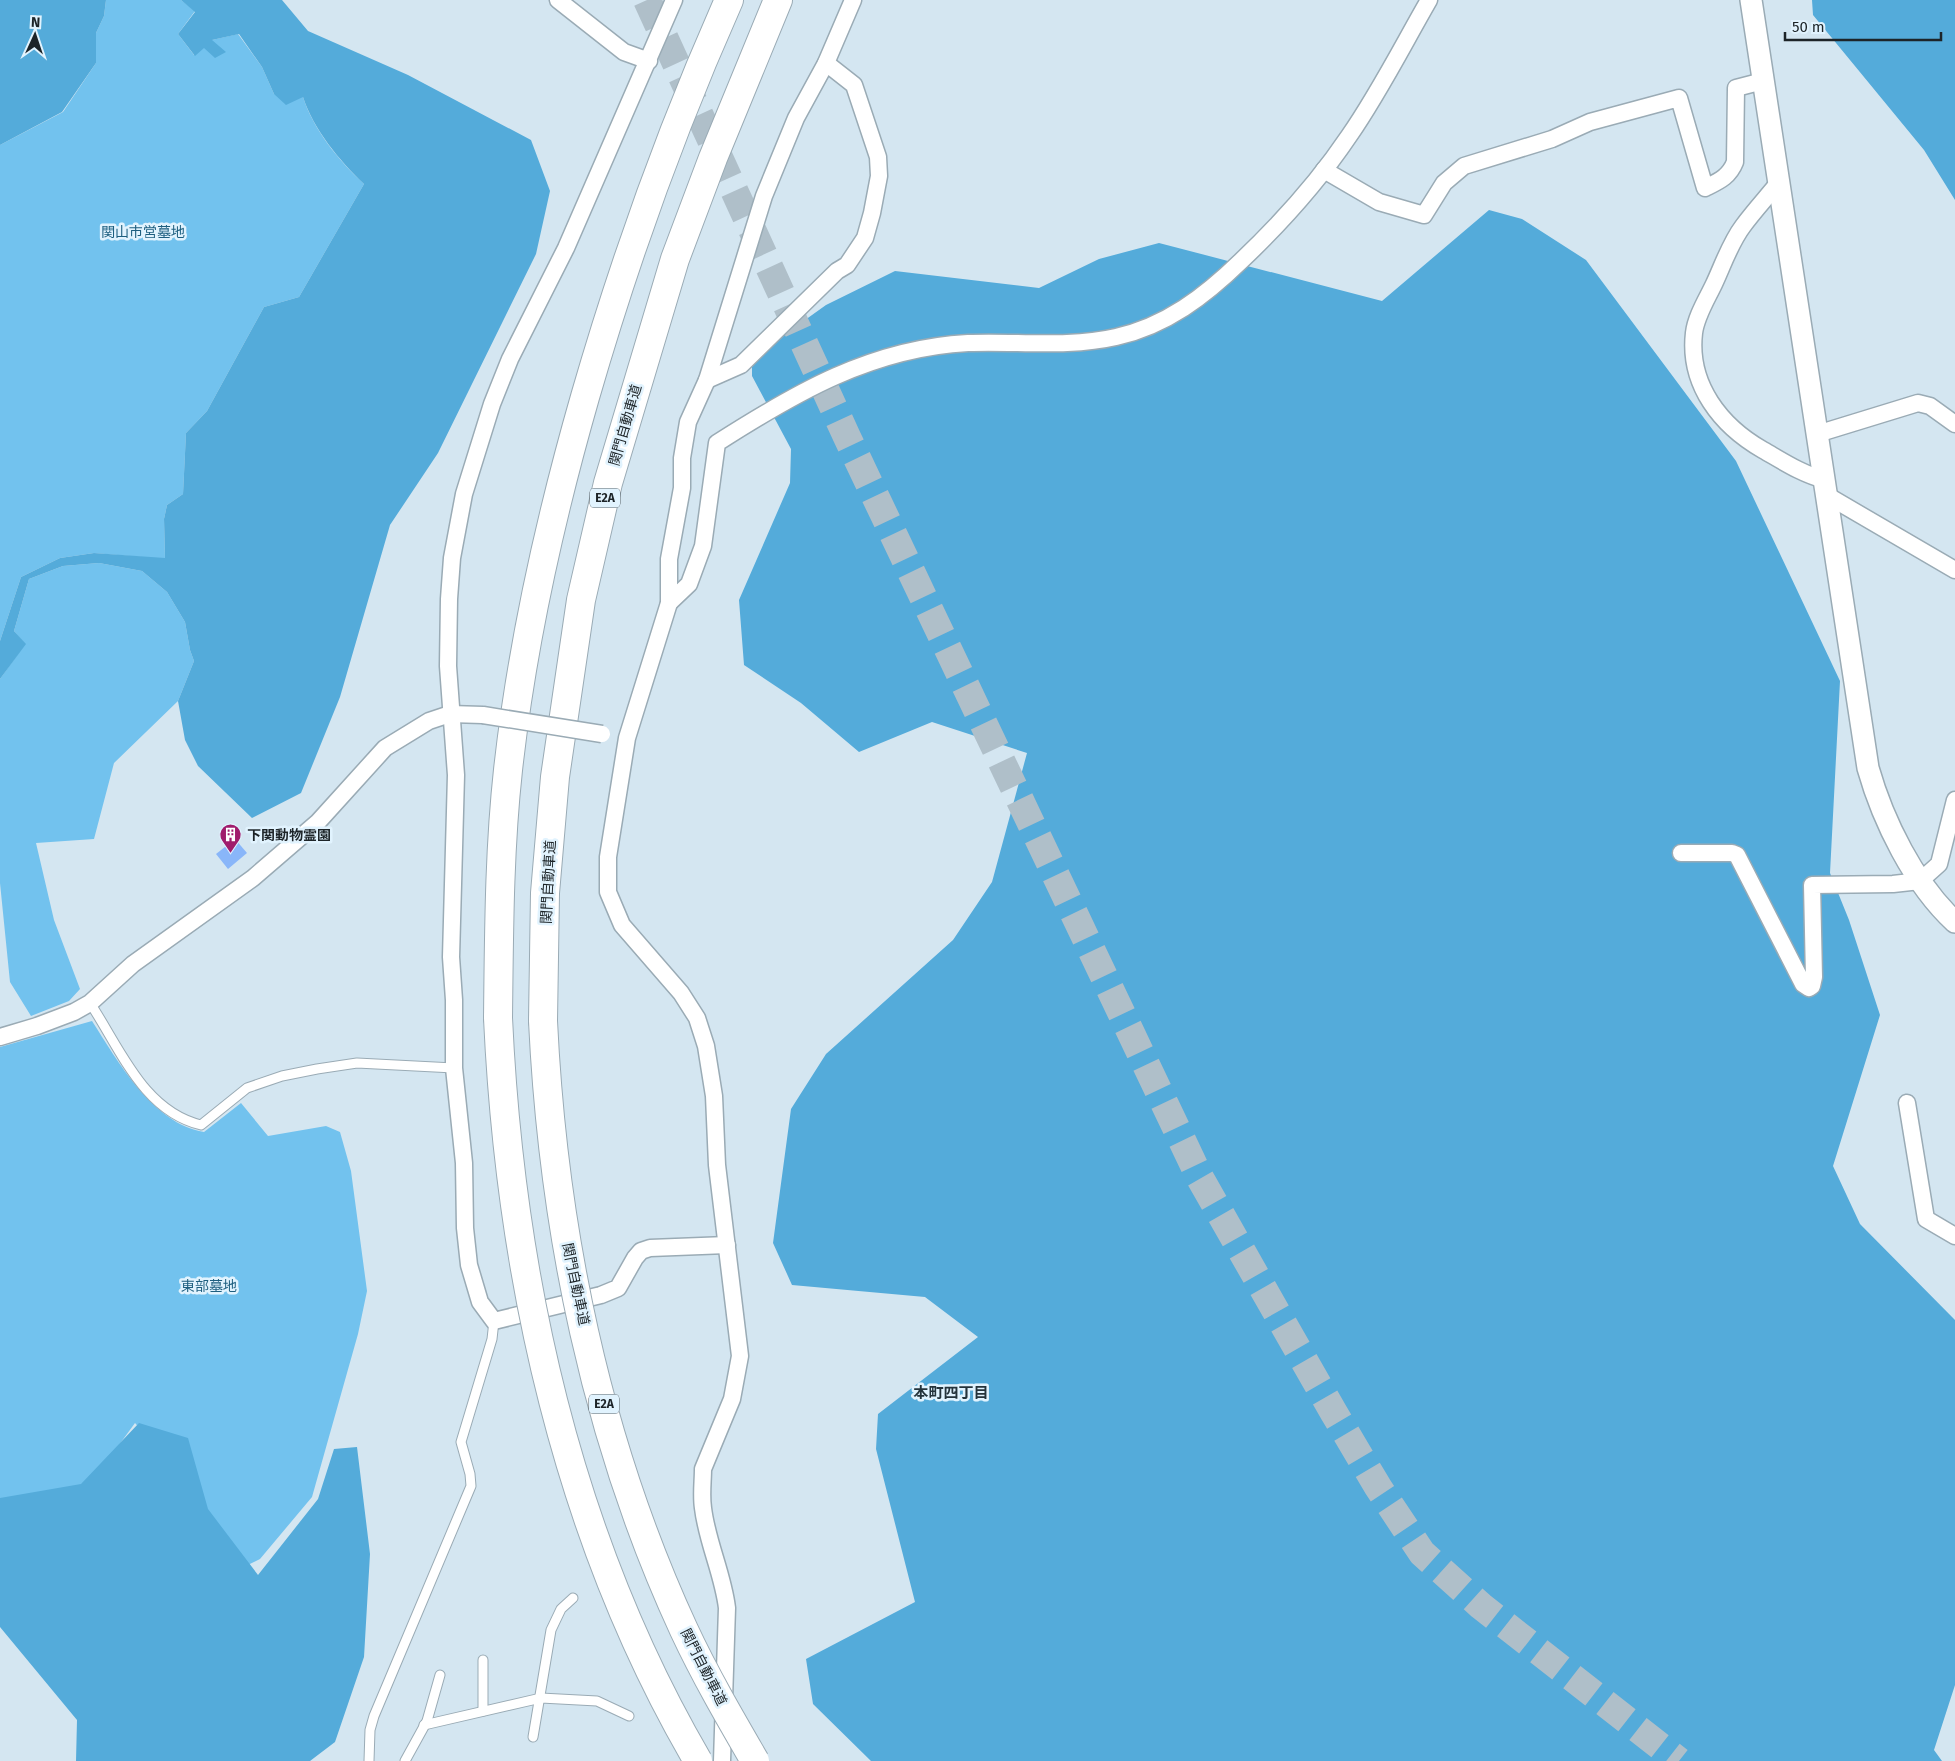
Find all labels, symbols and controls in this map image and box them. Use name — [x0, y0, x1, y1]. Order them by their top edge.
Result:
north arrow — [10, 10, 60, 60]
scale bar — [1785, 10, 1941, 42]
text: N — [31, 14, 41, 31]
text: 50 m — [1792, 18, 1825, 36]
park label: 関山市営墓地 — [101, 224, 185, 241]
street label: 関門自動車道 — [606, 382, 645, 468]
road number: E2A — [590, 488, 620, 508]
building icon: 下関動物霊園 — [219, 823, 243, 854]
place label: 下関動物霊園 — [247, 827, 331, 844]
street label: 関門自動車道 — [538, 840, 559, 924]
street label: 関門自動車道 — [558, 1241, 593, 1327]
park label: 東部墓地 — [181, 1278, 237, 1295]
district label: 本町四丁目 — [913, 1384, 989, 1402]
road number: E2A — [589, 1395, 619, 1414]
street label: 関門自動車道 — [677, 1626, 730, 1709]

